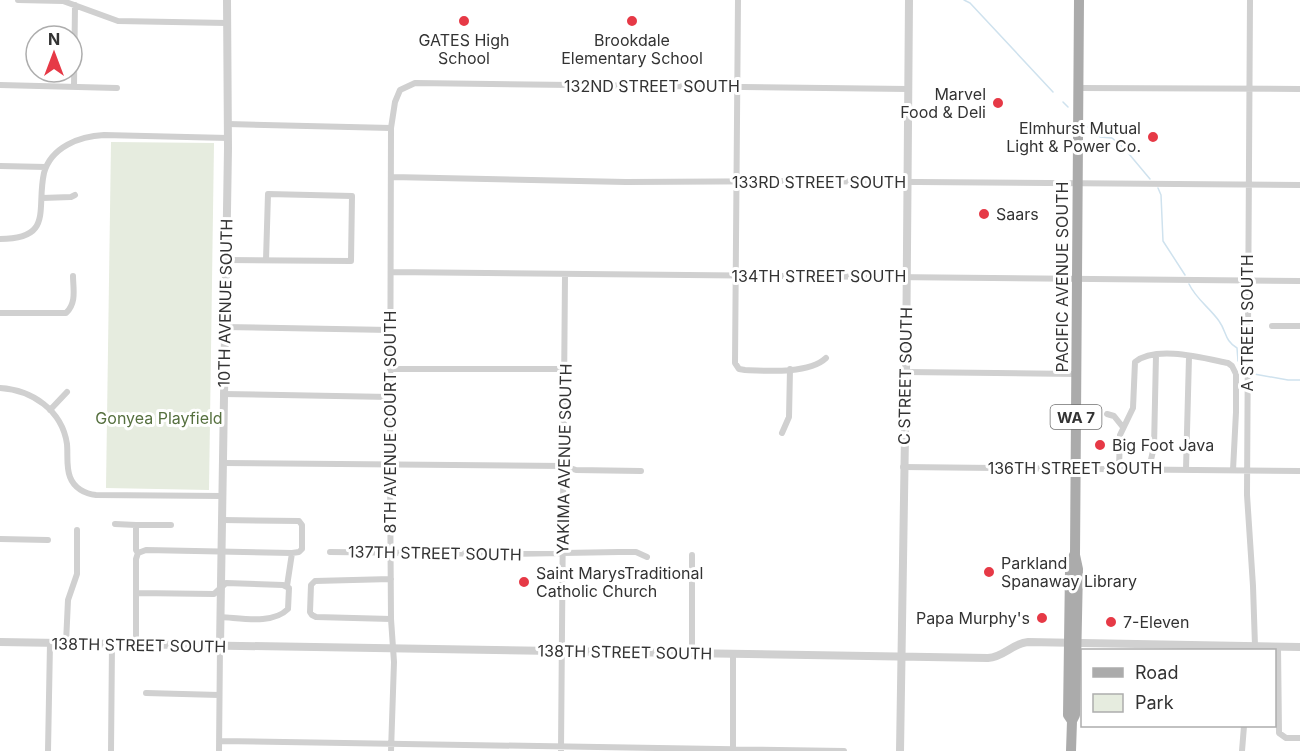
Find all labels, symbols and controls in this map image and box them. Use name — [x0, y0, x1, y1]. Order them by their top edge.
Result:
marker: GATES High School — [457, 14, 471, 28]
marker: Brookdale Elementary School — [625, 14, 639, 28]
north arrow — [24, 24, 84, 84]
text: N — [48, 29, 60, 49]
place label: GATES High School — [418, 30, 510, 68]
place label: Brookdale Elementary School — [561, 30, 703, 68]
street label: 132ND STREET SOUTH — [564, 76, 740, 96]
place label: Marvel Food & Deli — [900, 84, 986, 122]
marker: Marvel Food & Deli — [991, 96, 1005, 110]
place label: Elmhurst Mutual Light & Power Co. — [1006, 118, 1141, 156]
marker: Elmhurst Mutual Light & Power Co. — [1146, 130, 1160, 144]
street label: 133RD STREET SOUTH — [732, 172, 906, 192]
street label: PACIFIC AVENUE SOUTH — [1052, 182, 1072, 372]
place label: Saars — [996, 204, 1039, 224]
marker: Saars — [977, 207, 991, 221]
street label: 10TH AVENUE SOUTH — [214, 219, 236, 387]
street label: A STREET SOUTH — [1237, 254, 1257, 392]
street label: 134TH STREET SOUTH — [731, 266, 907, 286]
street label: C STREET SOUTH — [894, 307, 916, 445]
street label: 8TH AVENUE COURT SOUTH — [380, 311, 400, 533]
street label: YAKIMA AVENUE SOUTH — [552, 363, 576, 555]
road number: WA 7 — [1050, 405, 1102, 429]
park label: Gonyea Playfield — [95, 408, 223, 428]
place label: Big Foot Java — [1112, 435, 1214, 455]
marker: Big Foot Java — [1093, 438, 1107, 452]
street label: 136TH STREET SOUTH — [988, 458, 1162, 478]
street label: 137TH STREET SOUTH — [348, 541, 522, 565]
place label: Parkland Spanaway Library — [1001, 553, 1137, 591]
place label: Saint MarysTraditional Catholic Church — [536, 563, 703, 601]
marker: Parkland Spanaway Library — [982, 565, 996, 579]
marker: Saint MarysTraditional Catholic Church — [517, 575, 531, 589]
place label: Papa Murphy's — [916, 608, 1030, 628]
marker: Papa Murphy's — [1035, 611, 1049, 625]
place label: 7-Eleven — [1123, 612, 1189, 632]
marker: 7-Eleven — [1104, 615, 1118, 629]
street label: 138TH STREET SOUTH — [52, 633, 226, 657]
street label: 138TH STREET SOUTH — [538, 640, 712, 664]
legend — [1081, 649, 1276, 727]
text: Road — [1135, 662, 1178, 683]
text: Park — [1135, 692, 1174, 713]

